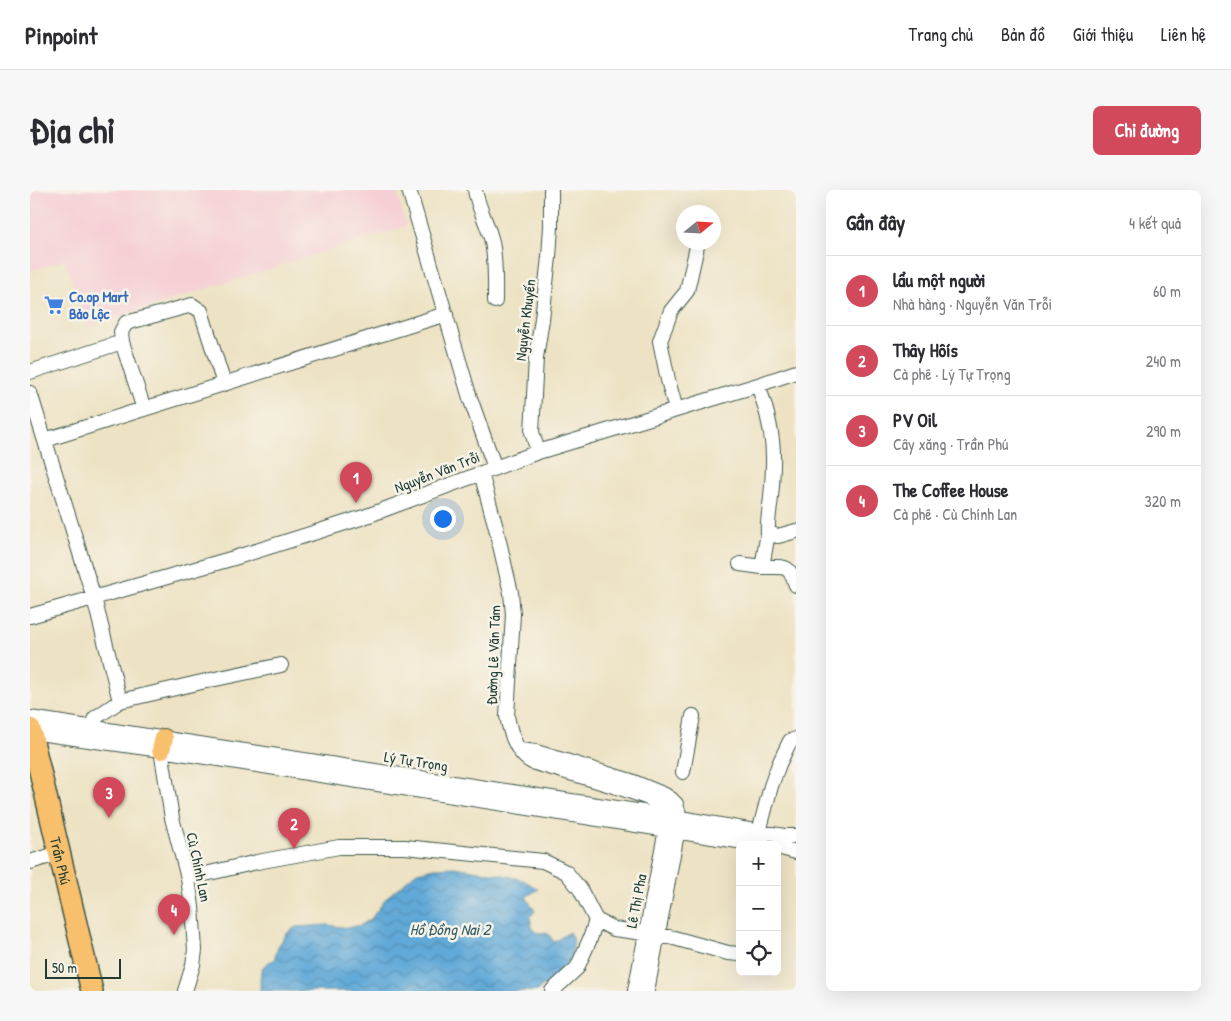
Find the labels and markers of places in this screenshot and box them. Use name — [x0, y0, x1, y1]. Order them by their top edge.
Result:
place label: Co.op Mart Bảo Lộc — [69, 286, 129, 324]
supermarket icon: Co.op Mart Bảo Lộc — [43, 294, 65, 316]
pin: 1 — [340, 462, 372, 503]
pin: 3 — [93, 777, 125, 818]
pin: 2 — [278, 808, 310, 849]
pin: 4 — [158, 894, 190, 935]

